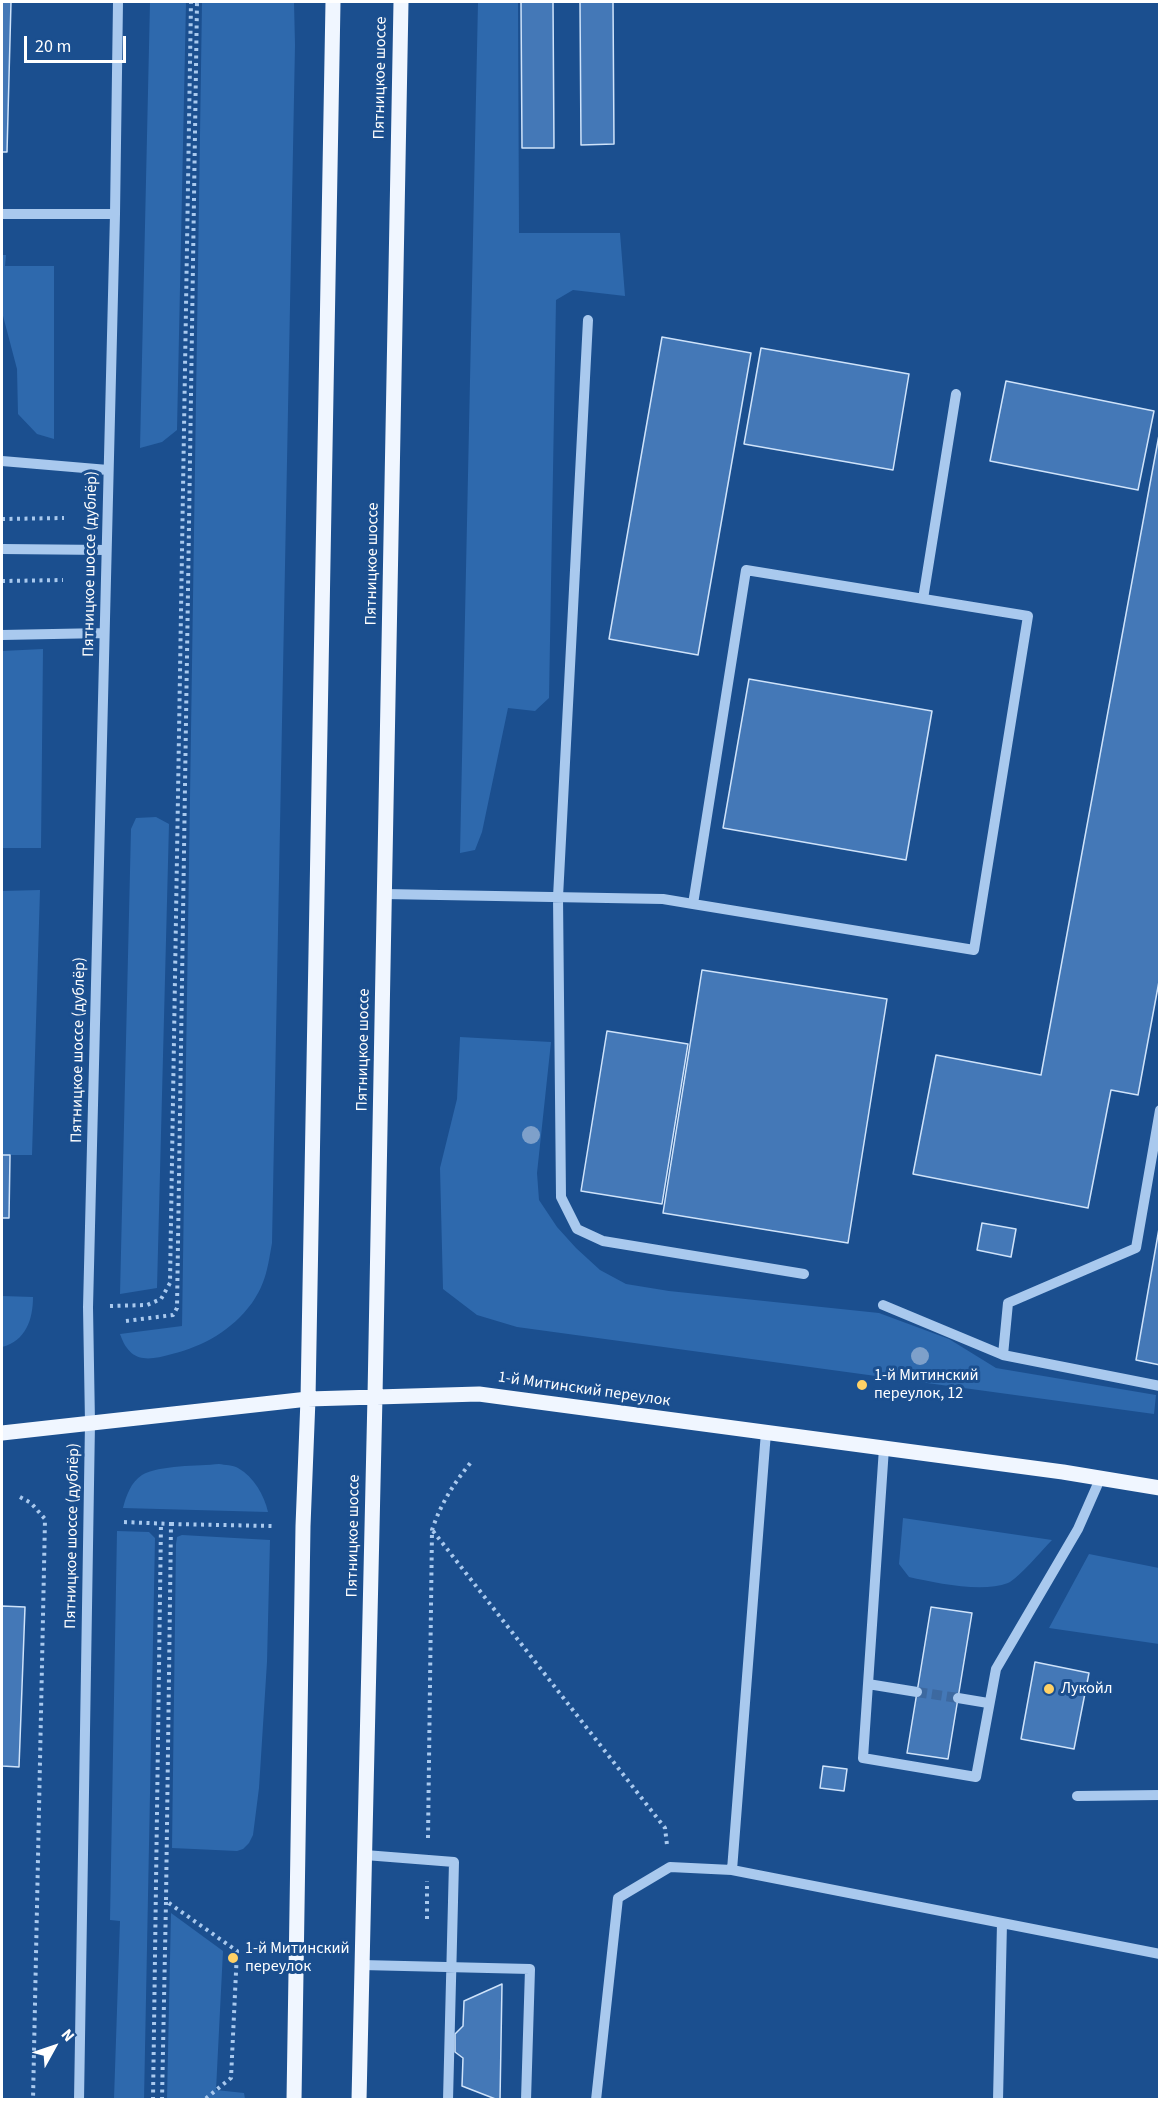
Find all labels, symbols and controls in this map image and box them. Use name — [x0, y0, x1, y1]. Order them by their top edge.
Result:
street label: Пятницкое шоссе — [370, 16, 392, 140]
scale bar — [27, 24, 129, 62]
text: 20 m — [35, 34, 71, 59]
street label: Пятницкое шоссе (дублёр) — [80, 471, 102, 657]
street label: Пятницкое шоссе — [362, 502, 384, 626]
street label: Пятницкое шоссе (дублёр) — [68, 957, 90, 1143]
street label: Пятницкое шоссе — [353, 988, 375, 1112]
place label: 1-й Митинский переулок, 12 — [874, 1366, 979, 1404]
street label: 1-й Митинский переулок — [497, 1368, 671, 1412]
marker: 1-й Митинский переулок, 12 — [855, 1378, 869, 1392]
street label: Пятницкое шоссе (дублёр) — [62, 1443, 84, 1629]
street label: Пятницкое шоссе — [343, 1474, 365, 1598]
place label: Лукойл — [1061, 1679, 1112, 1699]
marker: Лукойл — [1042, 1682, 1056, 1696]
place label: 1-й Митинский переулок — [245, 1939, 350, 1977]
marker: 1-й Митинский переулок — [226, 1951, 240, 1965]
north arrow — [24, 2017, 84, 2077]
text: N — [56, 2024, 80, 2047]

